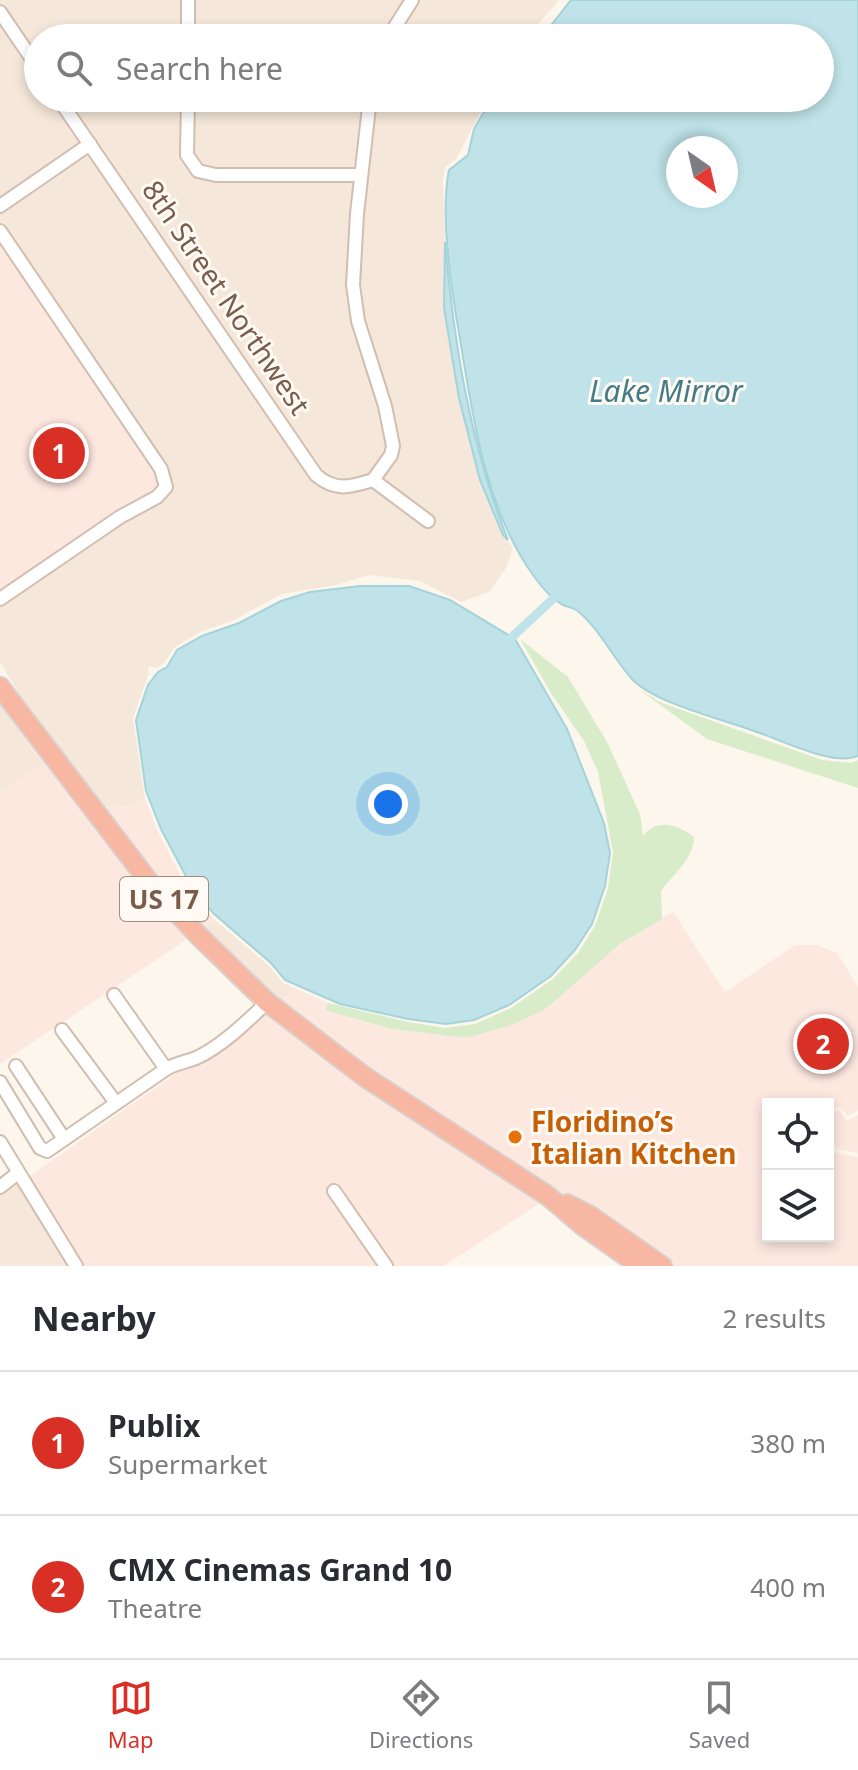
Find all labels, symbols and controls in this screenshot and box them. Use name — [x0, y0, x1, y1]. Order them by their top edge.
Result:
search box — [24, 24, 834, 112]
icon: search — [52, 46, 96, 90]
text: Search here — [116, 48, 283, 89]
north arrow — [666, 136, 738, 208]
street label: 8th Street Northwest — [134, 173, 320, 421]
water label: Lake Mirror — [589, 370, 744, 411]
pin: 1 — [33, 423, 85, 483]
your location — [368, 784, 408, 824]
road number: US 17 — [120, 877, 208, 921]
pin: 2 — [797, 1014, 849, 1074]
map controls — [762, 1098, 834, 1242]
button: locate — [762, 1098, 834, 1170]
place label: Floridino’s Italian Kitchen — [531, 1102, 736, 1172]
marker: Floridino’s Italian Kitchen — [506, 1128, 524, 1146]
button: layers — [762, 1170, 834, 1242]
text: Nearby — [32, 1295, 156, 1341]
text: 2 results — [722, 1300, 826, 1336]
text: Publix — [108, 1405, 200, 1446]
text: 1 — [51, 1425, 65, 1461]
text: 380 m — [750, 1425, 826, 1461]
text: Supermarket — [108, 1446, 267, 1482]
text: CMX Cinemas Grand 10 — [108, 1549, 452, 1590]
text: 2 — [51, 1569, 65, 1605]
text: 400 m — [750, 1569, 826, 1605]
text: Theatre — [108, 1590, 202, 1626]
tab: Map — [108, 1676, 154, 1754]
tab: Directions — [369, 1676, 473, 1754]
tab: Saved — [689, 1676, 750, 1754]

